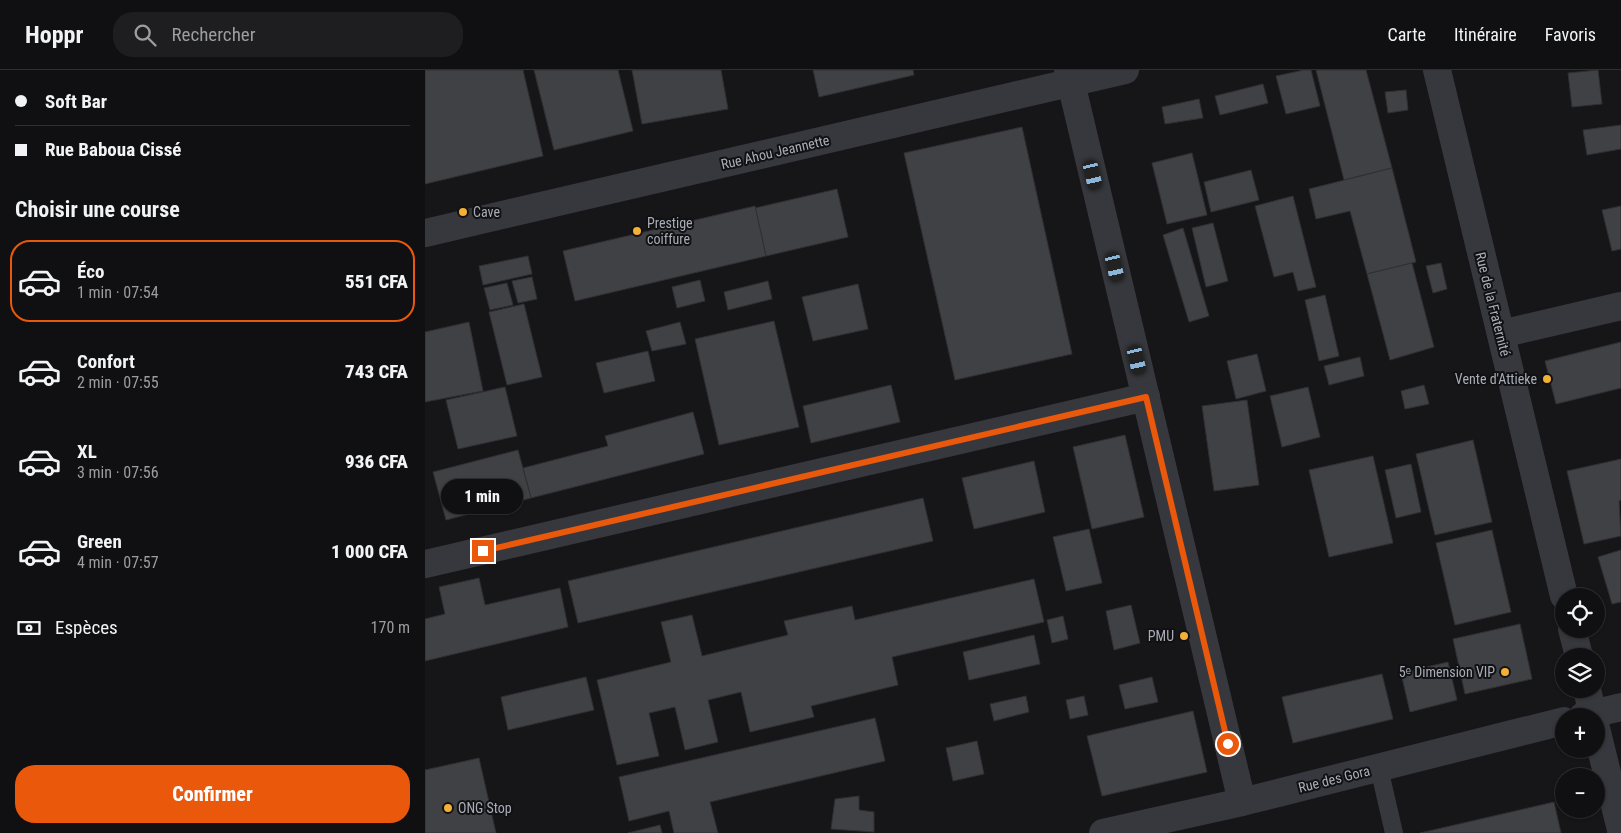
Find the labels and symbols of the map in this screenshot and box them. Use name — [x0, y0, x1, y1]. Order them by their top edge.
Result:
street label: Rue Ahou Jeannette — [719, 132, 831, 172]
car — [1082, 159, 1103, 191]
place label: Cave — [473, 204, 500, 220]
marker: Cave — [457, 206, 469, 218]
place label: Prestige coiffure — [647, 215, 693, 247]
marker: Prestige coiffure — [631, 225, 643, 237]
street label: Rue de la Fraternité — [1472, 250, 1514, 358]
car — [1104, 251, 1125, 283]
car — [1126, 344, 1147, 376]
place label: Vente d'Attieke — [1455, 371, 1537, 387]
marker: Vente d'Attieke — [1541, 373, 1553, 385]
callout: 1 min — [442, 478, 524, 514]
route end — [472, 540, 494, 562]
place label: PMU — [1148, 628, 1174, 644]
marker: PMU — [1178, 630, 1190, 642]
place label: 5ᵉ Dimension VIP — [1399, 664, 1495, 680]
marker: 5ᵉ Dimension VIP — [1499, 666, 1511, 678]
route start — [1217, 733, 1239, 755]
street label: Rue des Gora — [1297, 762, 1371, 796]
place label: ONG Stop — [458, 800, 512, 816]
marker: ONG Stop — [442, 802, 454, 814]

